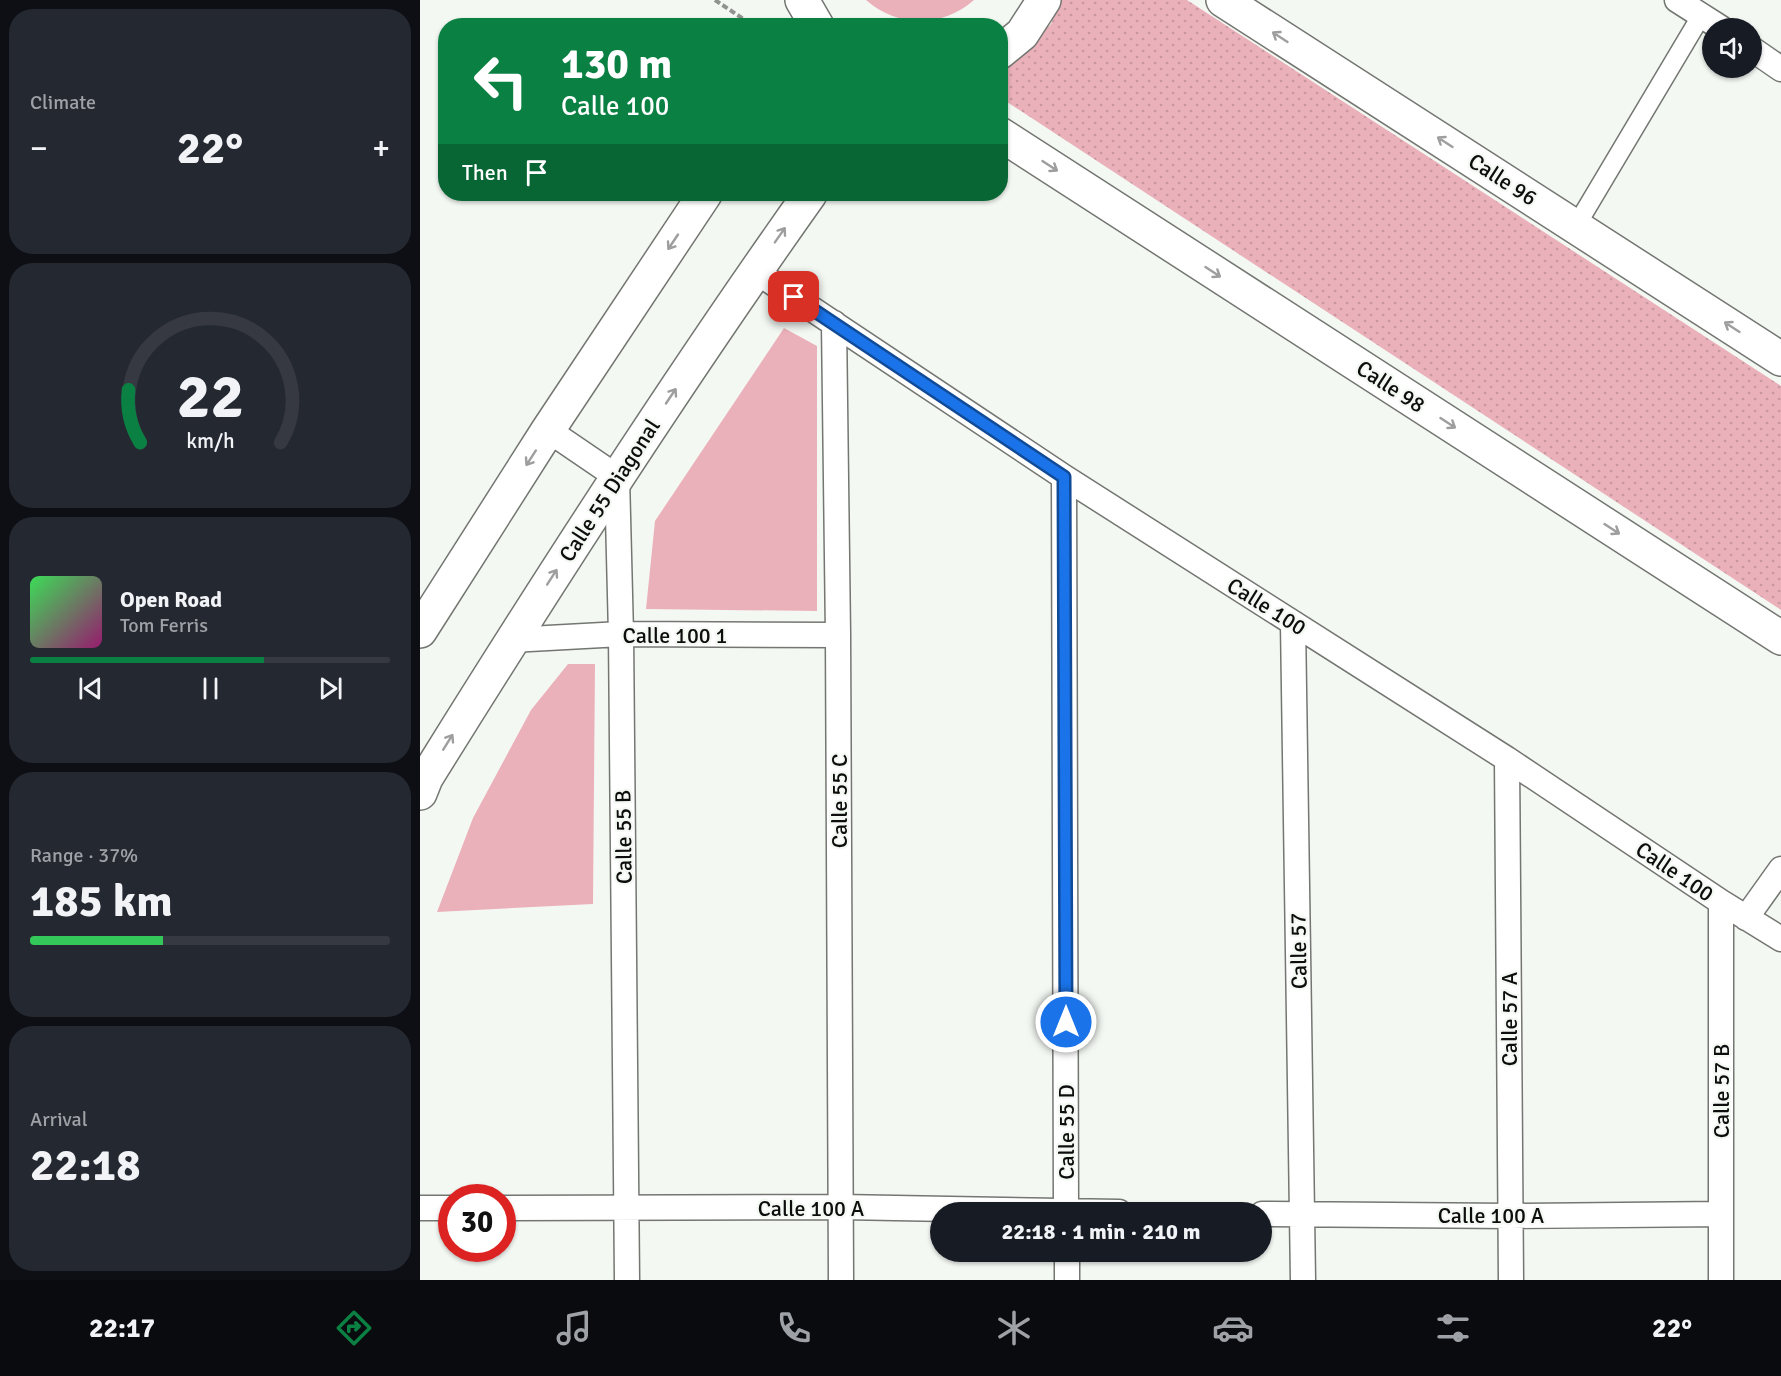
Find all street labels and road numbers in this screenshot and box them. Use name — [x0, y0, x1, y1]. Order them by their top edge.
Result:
street label: Calle 96 — [1463, 147, 1542, 212]
street label: Calle 98 — [1351, 354, 1430, 419]
street label: Calle 55 Diagonal — [553, 414, 666, 567]
street label: Calle 100 — [1222, 572, 1311, 641]
street label: Calle 100 1 — [623, 622, 727, 649]
street label: Calle 55 C — [826, 754, 853, 848]
street label: Calle 55 B — [609, 790, 638, 884]
street label: Calle 100 — [1631, 836, 1719, 907]
street label: Calle 57 — [1284, 913, 1313, 989]
street label: Calle 57 A — [1496, 971, 1523, 1066]
street label: Calle 57 B — [1708, 1044, 1735, 1138]
street label: Calle 55 D — [1053, 1084, 1080, 1180]
street label: Calle 100 A — [758, 1195, 865, 1222]
street label: Calle 100 A — [1438, 1202, 1545, 1229]

